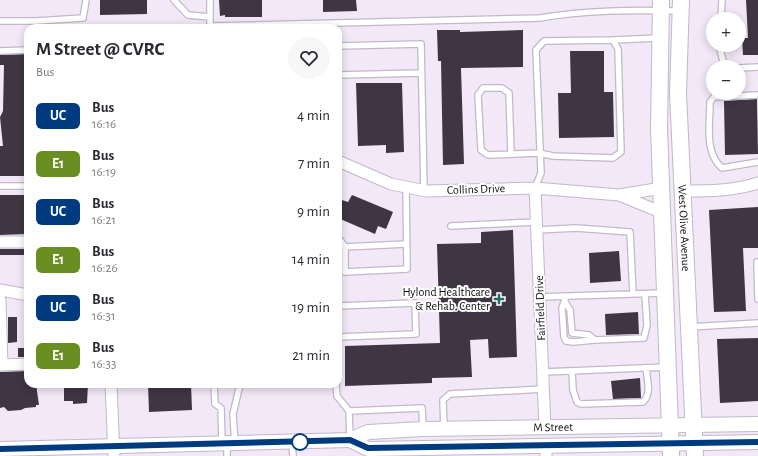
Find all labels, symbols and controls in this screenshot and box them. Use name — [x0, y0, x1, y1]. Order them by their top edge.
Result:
map controls — [706, 12, 746, 100]
button: + — [706, 12, 746, 52]
button: heart — [288, 37, 330, 79]
text: M Street @ CVRC — [36, 40, 164, 59]
button: − — [706, 60, 746, 100]
text: Bus — [36, 66, 54, 79]
text: Bus — [92, 100, 114, 115]
text: 4 min — [297, 108, 330, 123]
text: UC — [50, 109, 66, 123]
text: 16:16 — [92, 118, 116, 131]
text: Bus — [92, 148, 114, 163]
text: 7 min — [298, 156, 330, 171]
text: E1 — [52, 157, 64, 171]
text: 16:19 — [92, 166, 116, 179]
street label: Collins Drive — [447, 182, 505, 196]
street label: West Olive Avenue — [676, 184, 692, 272]
text: Bus — [92, 196, 114, 211]
text: 9 min — [297, 204, 330, 219]
text: UC — [50, 205, 66, 219]
text: 16:21 — [92, 214, 116, 227]
text: Bus — [92, 244, 114, 259]
text: 14 min — [292, 252, 330, 267]
text: E1 — [52, 253, 64, 267]
text: 16:26 — [92, 262, 118, 275]
street label: Fairfield Drive — [533, 275, 547, 341]
place label: Hylond Healthcare & Rehab. Center — [403, 286, 490, 312]
text: Bus — [92, 292, 114, 307]
marker: Hylond Healthcare & Rehab. Center — [493, 293, 505, 305]
text: 19 min — [292, 300, 330, 315]
text: UC — [50, 301, 66, 315]
text: 16:31 — [92, 310, 115, 323]
text: Bus — [92, 340, 114, 355]
text: 21 min — [292, 348, 330, 363]
text: E1 — [52, 349, 64, 363]
text: 16:33 — [92, 358, 116, 371]
street label: M Street — [533, 421, 573, 433]
unlabelled marker — [291, 433, 309, 451]

